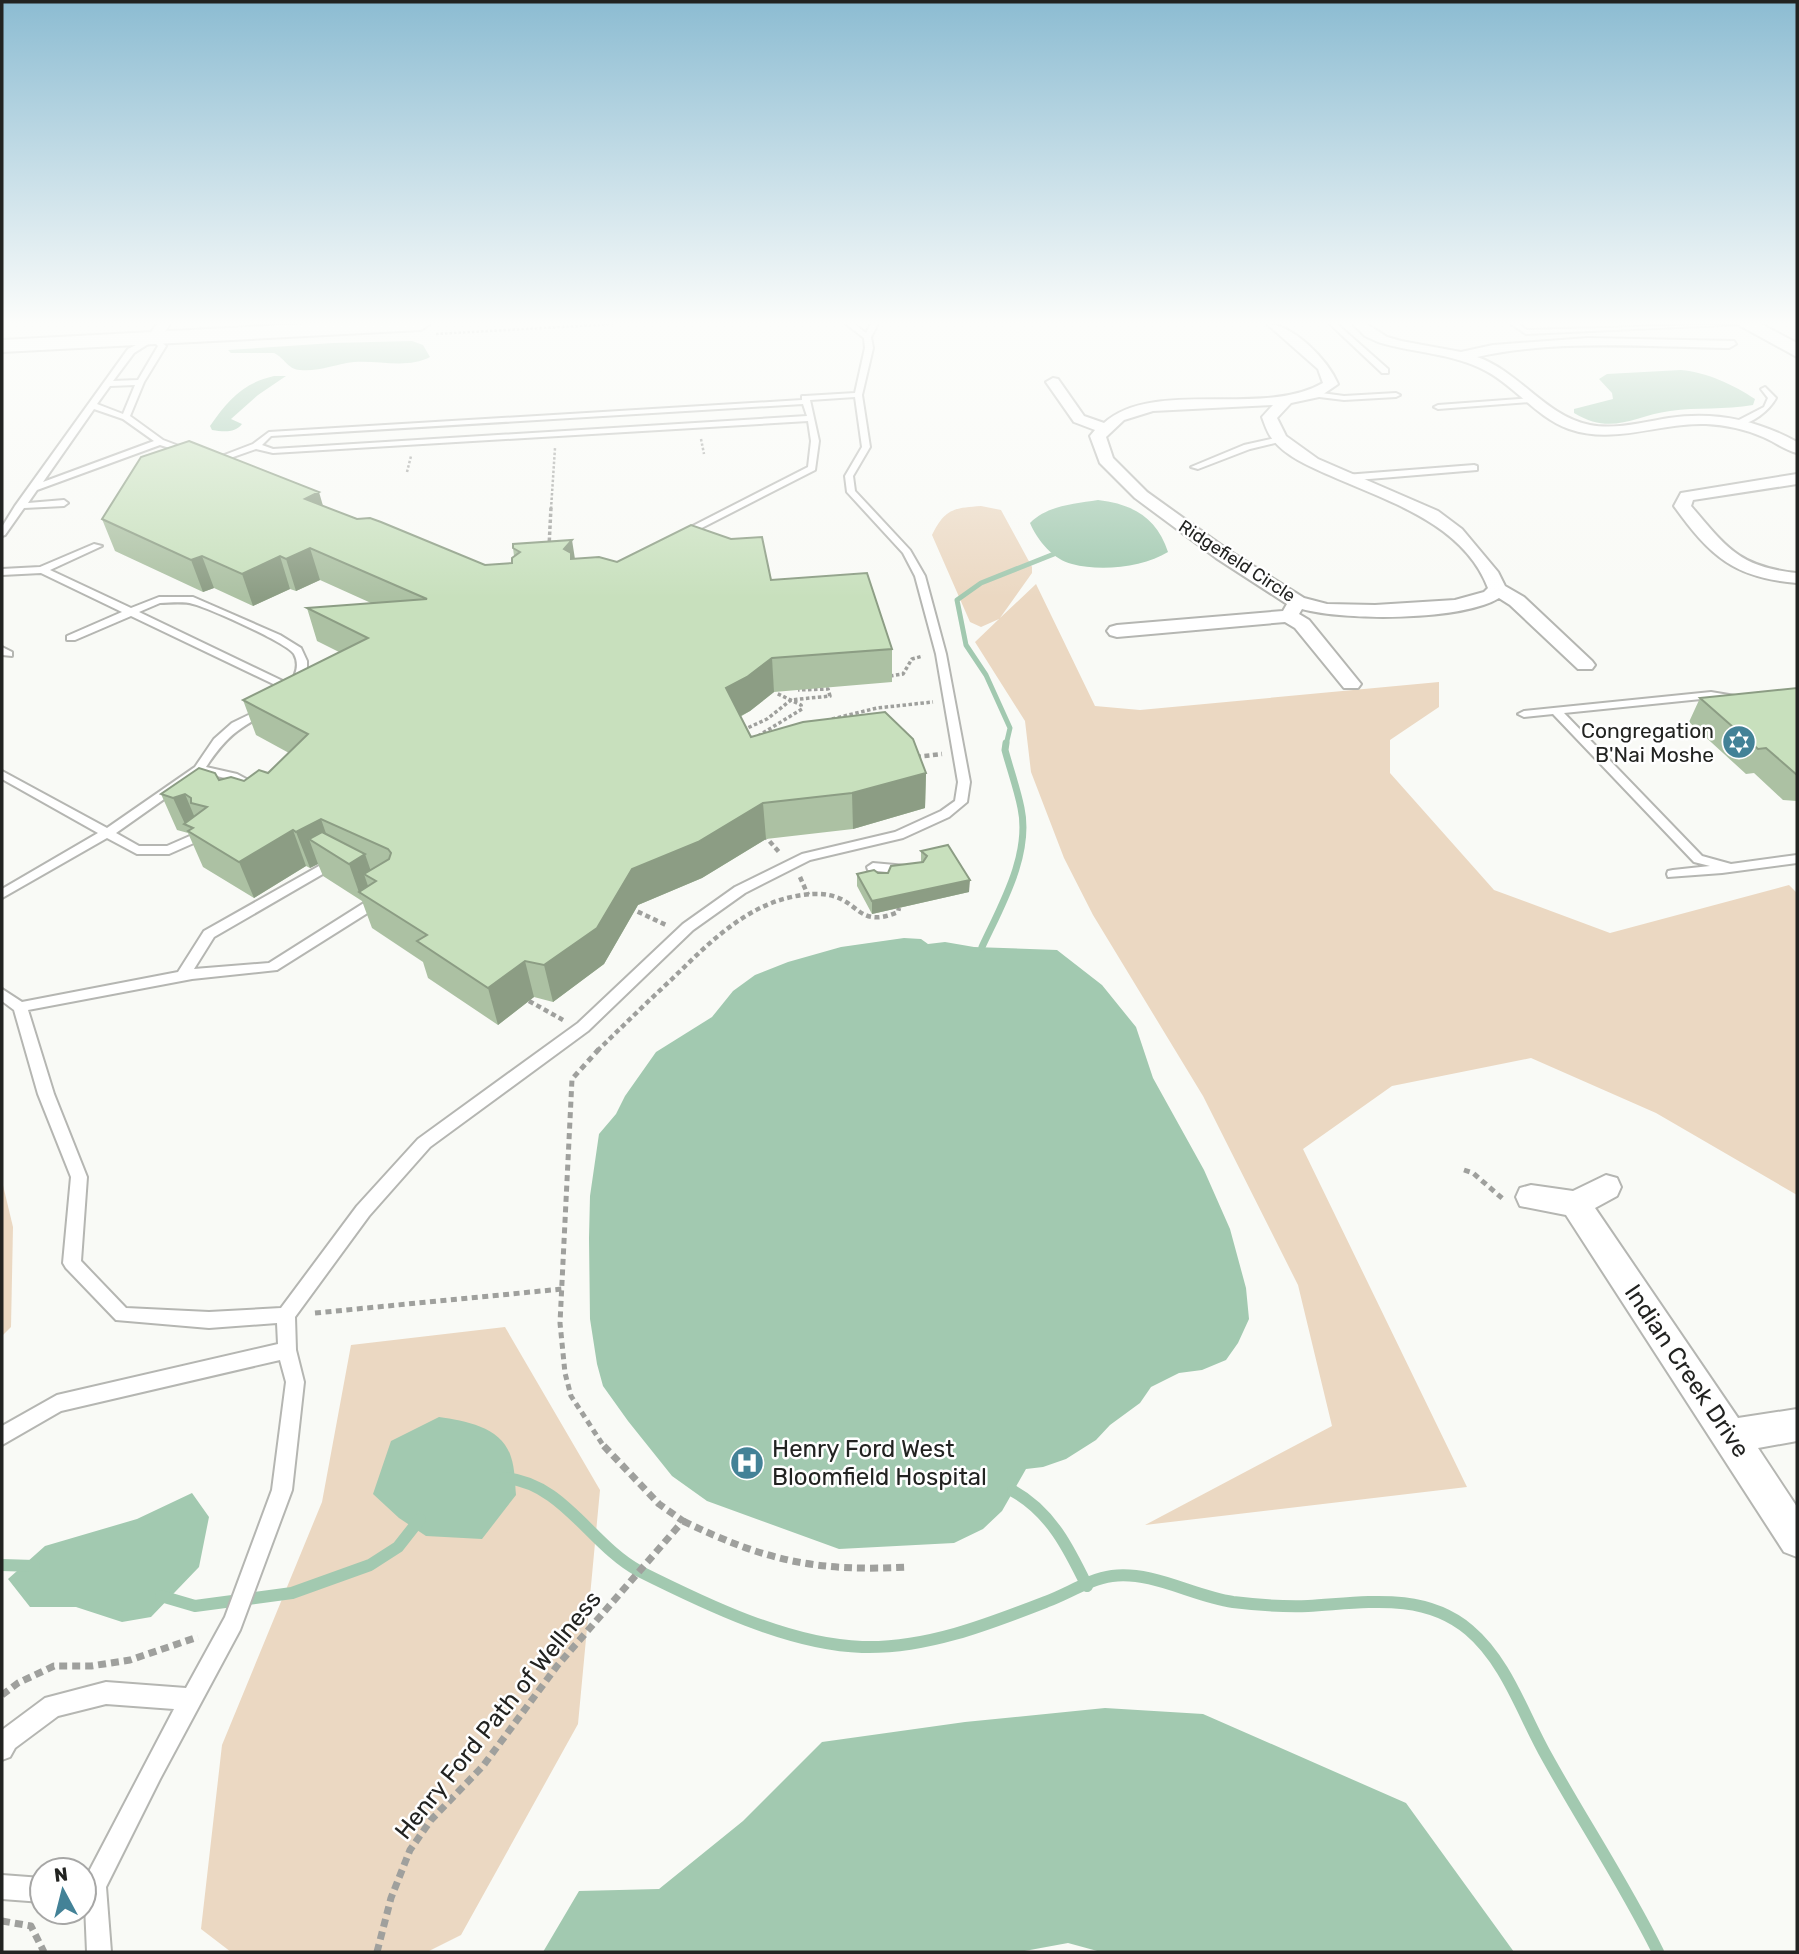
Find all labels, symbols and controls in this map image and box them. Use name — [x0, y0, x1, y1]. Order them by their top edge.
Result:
street label: Ridgefield Circle — [1175, 515, 1299, 607]
place label: Congregation B'Nai Moshe — [1581, 718, 1714, 767]
synagogue icon: Congregation B'Nai Moshe — [1720, 723, 1758, 761]
street label: Indian Creek Drive — [1619, 1279, 1755, 1463]
place label: Henry Ford West Bloomfield Hospital — [772, 1435, 987, 1491]
hospital icon: Henry Ford West Bloomfield Hospital — [728, 1444, 766, 1482]
street label: Henry Ford Path of Wellness — [389, 1585, 607, 1845]
north arrow — [28, 1856, 98, 1926]
text: N — [53, 1862, 69, 1887]

